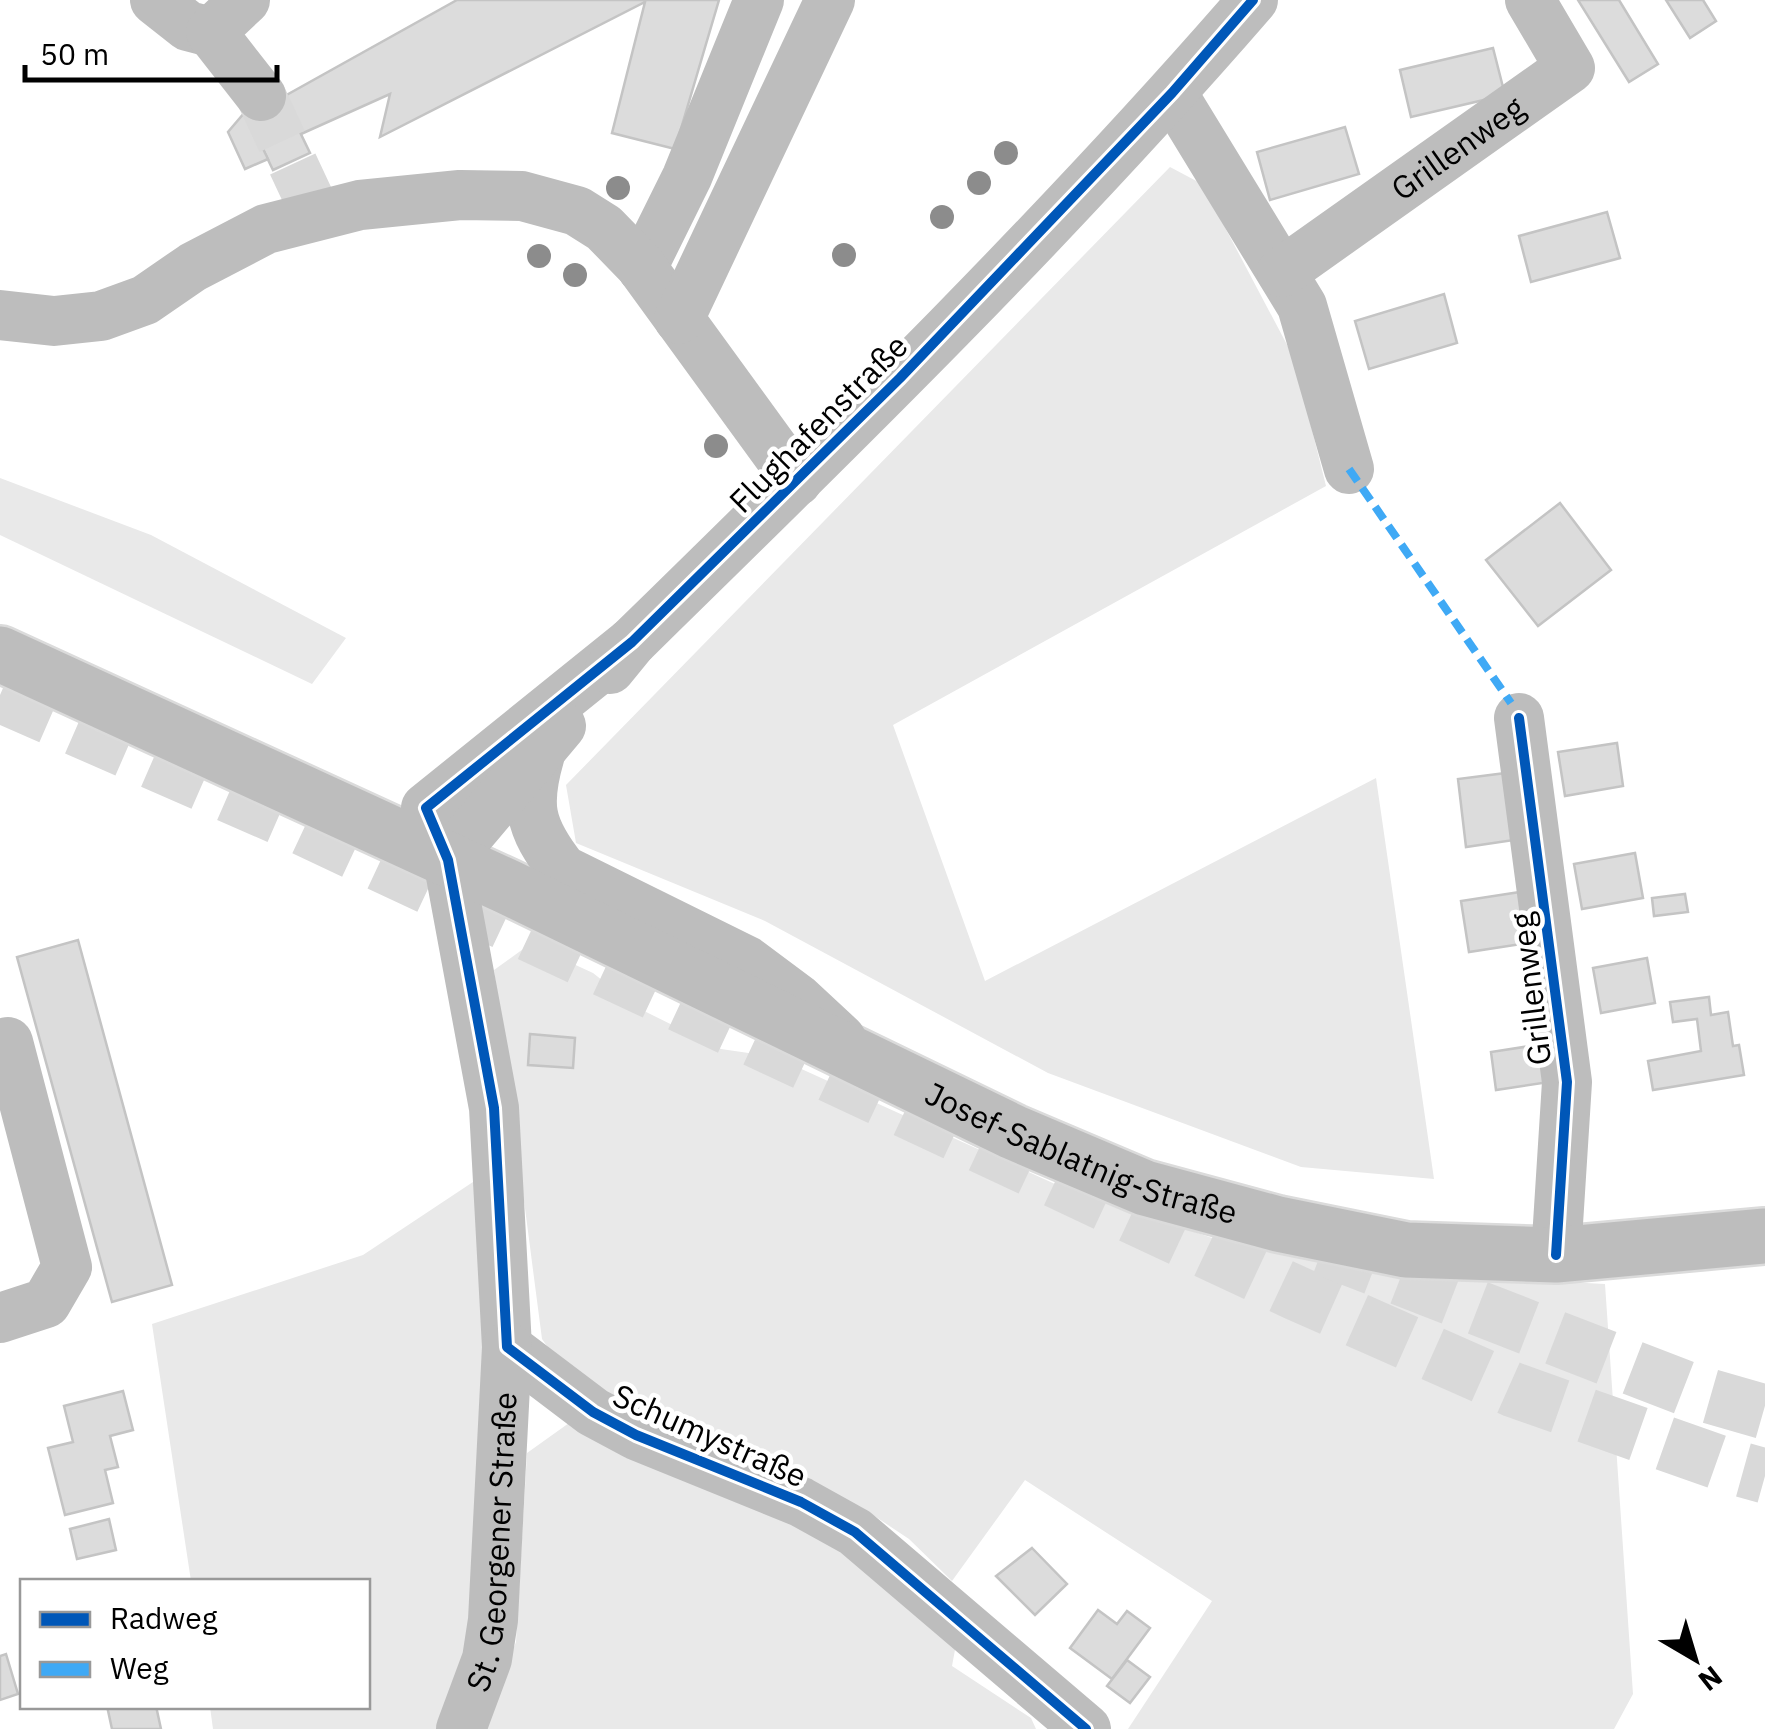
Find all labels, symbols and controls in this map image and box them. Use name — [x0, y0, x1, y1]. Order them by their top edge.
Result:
scale bar — [25, 20, 278, 82]
text: 50 m — [40, 34, 109, 73]
street label: Grillenweg — [1383, 86, 1532, 209]
street label: Flughafenstraße — [720, 325, 916, 521]
street label: Grillenweg — [1500, 910, 1560, 1068]
street label: Josef-Sablatnig-Straße — [919, 1072, 1242, 1233]
street label: Schumystraße — [606, 1374, 814, 1496]
street label: St. Georgener Straße — [456, 1391, 526, 1697]
legend — [20, 1579, 370, 1709]
text: Radweg — [110, 1598, 218, 1637]
north arrow — [1645, 1609, 1745, 1709]
text: Weg — [110, 1648, 169, 1687]
text: N — [1691, 1658, 1730, 1700]

